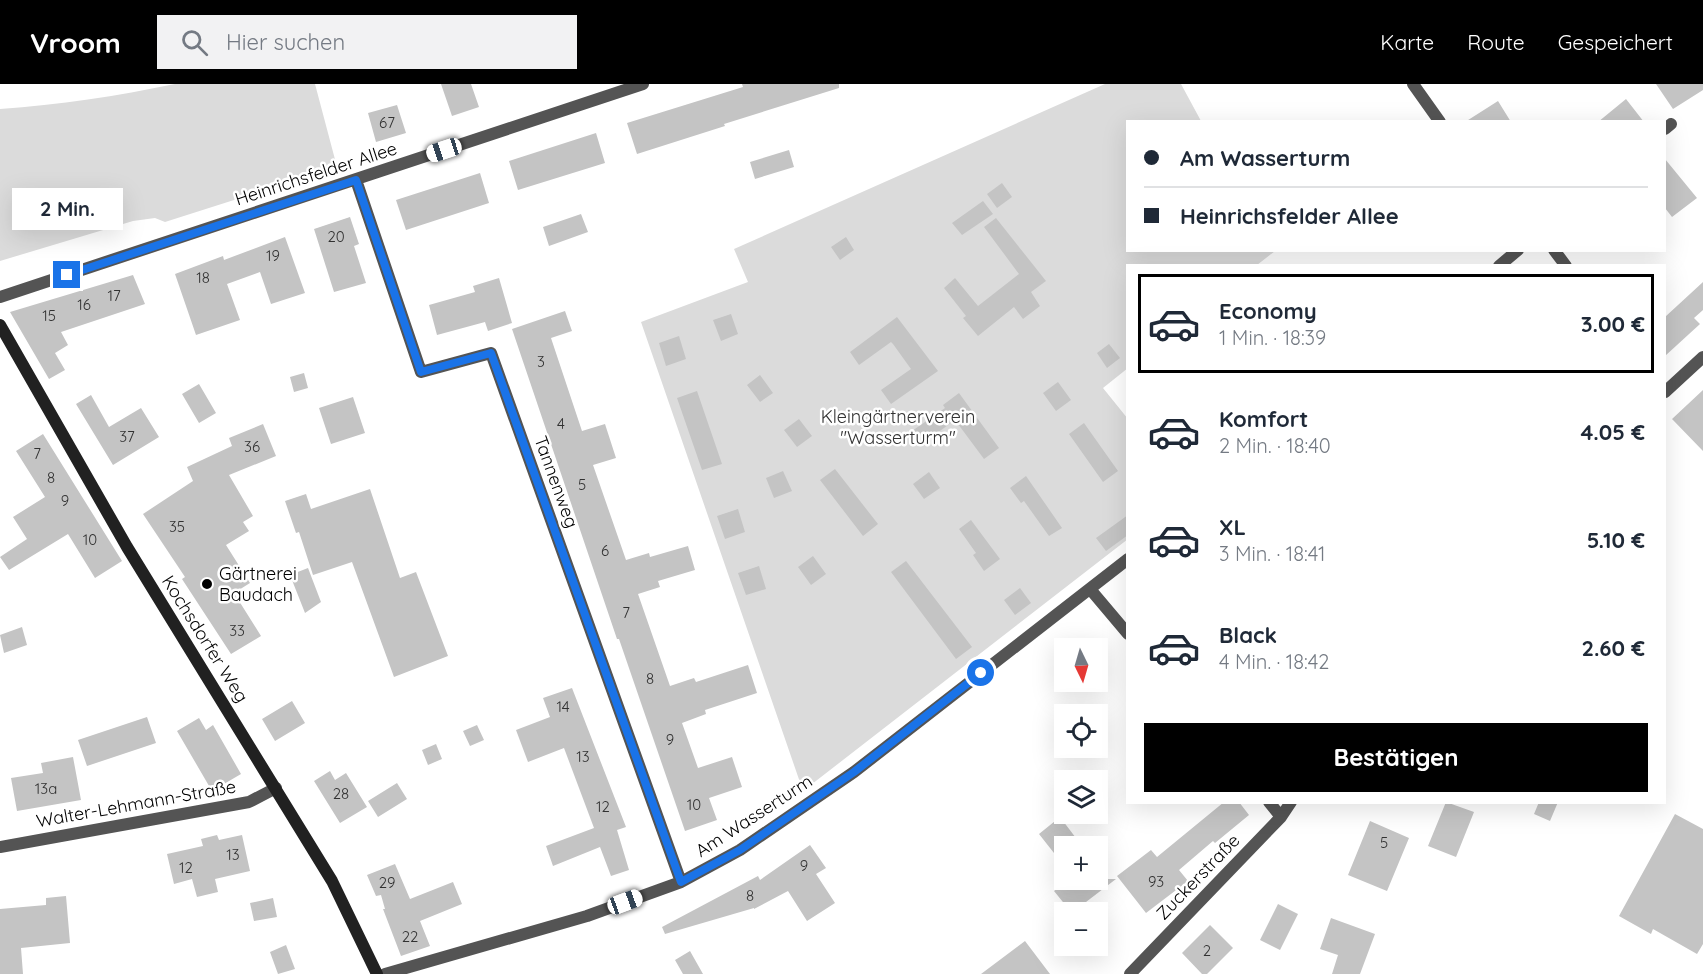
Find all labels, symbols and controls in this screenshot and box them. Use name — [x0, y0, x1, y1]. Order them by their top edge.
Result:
search box — [157, 15, 577, 69]
text: Vroom — [30, 25, 121, 60]
icon: search — [178, 26, 211, 59]
text: Hier suchen — [226, 28, 345, 56]
text: Karte — [1380, 29, 1434, 55]
text: Route — [1467, 29, 1525, 55]
text: Gespeichert — [1558, 29, 1673, 55]
house number: 67 — [379, 113, 395, 132]
street label: Heinrichsfelder Allee — [232, 136, 400, 211]
car — [424, 136, 464, 164]
text: Am Wasserturm — [1180, 144, 1350, 172]
callout: 2 Min. — [11, 188, 122, 230]
text: 2 Min. — [40, 196, 95, 221]
text: Heinrichsfelder Allee — [1180, 202, 1399, 230]
house number: 20 — [327, 227, 345, 246]
house number: 19 — [266, 246, 280, 265]
route end — [53, 261, 80, 288]
house number: 18 — [196, 268, 210, 287]
house number: 17 — [107, 286, 121, 305]
house number: 16 — [77, 295, 91, 314]
icon: car — [1147, 297, 1201, 351]
text: Economy — [1219, 297, 1317, 325]
house number: 15 — [42, 306, 56, 325]
text: 3.00 € — [1581, 310, 1645, 338]
text: 1 Min. · 18:39 — [1219, 325, 1326, 350]
house number: 3 — [537, 352, 545, 371]
park label: Kleingärtnerverein "Wasserturm" — [821, 405, 975, 449]
icon: car — [1147, 405, 1201, 459]
text: Komfort — [1219, 405, 1308, 433]
house number: 4 — [557, 414, 565, 433]
text: 4.05 € — [1580, 418, 1645, 446]
house number: 37 — [119, 427, 135, 446]
street label: Tannenweg — [529, 433, 584, 531]
text: 2 Min. · 18:40 — [1219, 433, 1331, 458]
house number: 36 — [244, 437, 260, 456]
house number: 7 — [33, 444, 41, 463]
house number: 8 — [47, 468, 55, 487]
house number: 5 — [578, 475, 586, 494]
house number: 9 — [61, 491, 69, 510]
icon: car — [1147, 513, 1201, 567]
text: XL — [1219, 513, 1246, 541]
house number: 35 — [169, 517, 185, 536]
text: 5.10 € — [1587, 526, 1645, 554]
house number: 10 — [83, 530, 97, 549]
house number: 6 — [601, 541, 609, 560]
text: 3 Min. · 18:41 — [1219, 541, 1326, 566]
place label: Gärtnerei Baudach — [219, 562, 297, 606]
street label: Kochsdorfer Weg — [157, 571, 254, 707]
marker: Gärtnerei Baudach — [200, 577, 214, 591]
house number: 7 — [622, 603, 630, 622]
house number: 33 — [229, 621, 245, 640]
icon: car — [1147, 621, 1201, 675]
text: Black — [1219, 621, 1277, 649]
text: 2.60 € — [1581, 634, 1645, 662]
north arrow — [1054, 638, 1108, 692]
map controls — [1054, 638, 1108, 956]
text: 4 Min. · 18:42 — [1219, 649, 1329, 674]
route start — [967, 659, 994, 686]
house number: 8 — [646, 669, 654, 688]
house number: 14 — [556, 697, 570, 716]
button: locate — [1054, 704, 1108, 758]
button: Bestätigen — [1144, 723, 1648, 792]
house number: 9 — [666, 730, 674, 749]
house number: 13 — [576, 747, 590, 766]
street label: Am Wasserturm — [691, 769, 817, 862]
button: layers — [1054, 770, 1108, 824]
street label: Walter-Lehmann-Straße — [34, 775, 238, 832]
house number: 13a — [35, 779, 57, 798]
house number: 28 — [333, 784, 349, 803]
house number: 10 — [687, 795, 701, 814]
house number: 12 — [596, 797, 610, 816]
street label: Zuckerstraße — [1151, 829, 1244, 924]
house number: 5 — [1380, 833, 1388, 852]
button: + — [1054, 836, 1108, 890]
house number: 13 — [226, 845, 240, 864]
house number: 9 — [800, 856, 808, 875]
house number: 12 — [179, 858, 193, 877]
house number: 93 — [1148, 872, 1164, 891]
house number: 29 — [379, 873, 395, 892]
house number: 8 — [746, 886, 754, 905]
car — [605, 887, 645, 917]
button: − — [1054, 902, 1108, 956]
house number: 22 — [402, 927, 418, 946]
house number: 2 — [1203, 941, 1211, 960]

